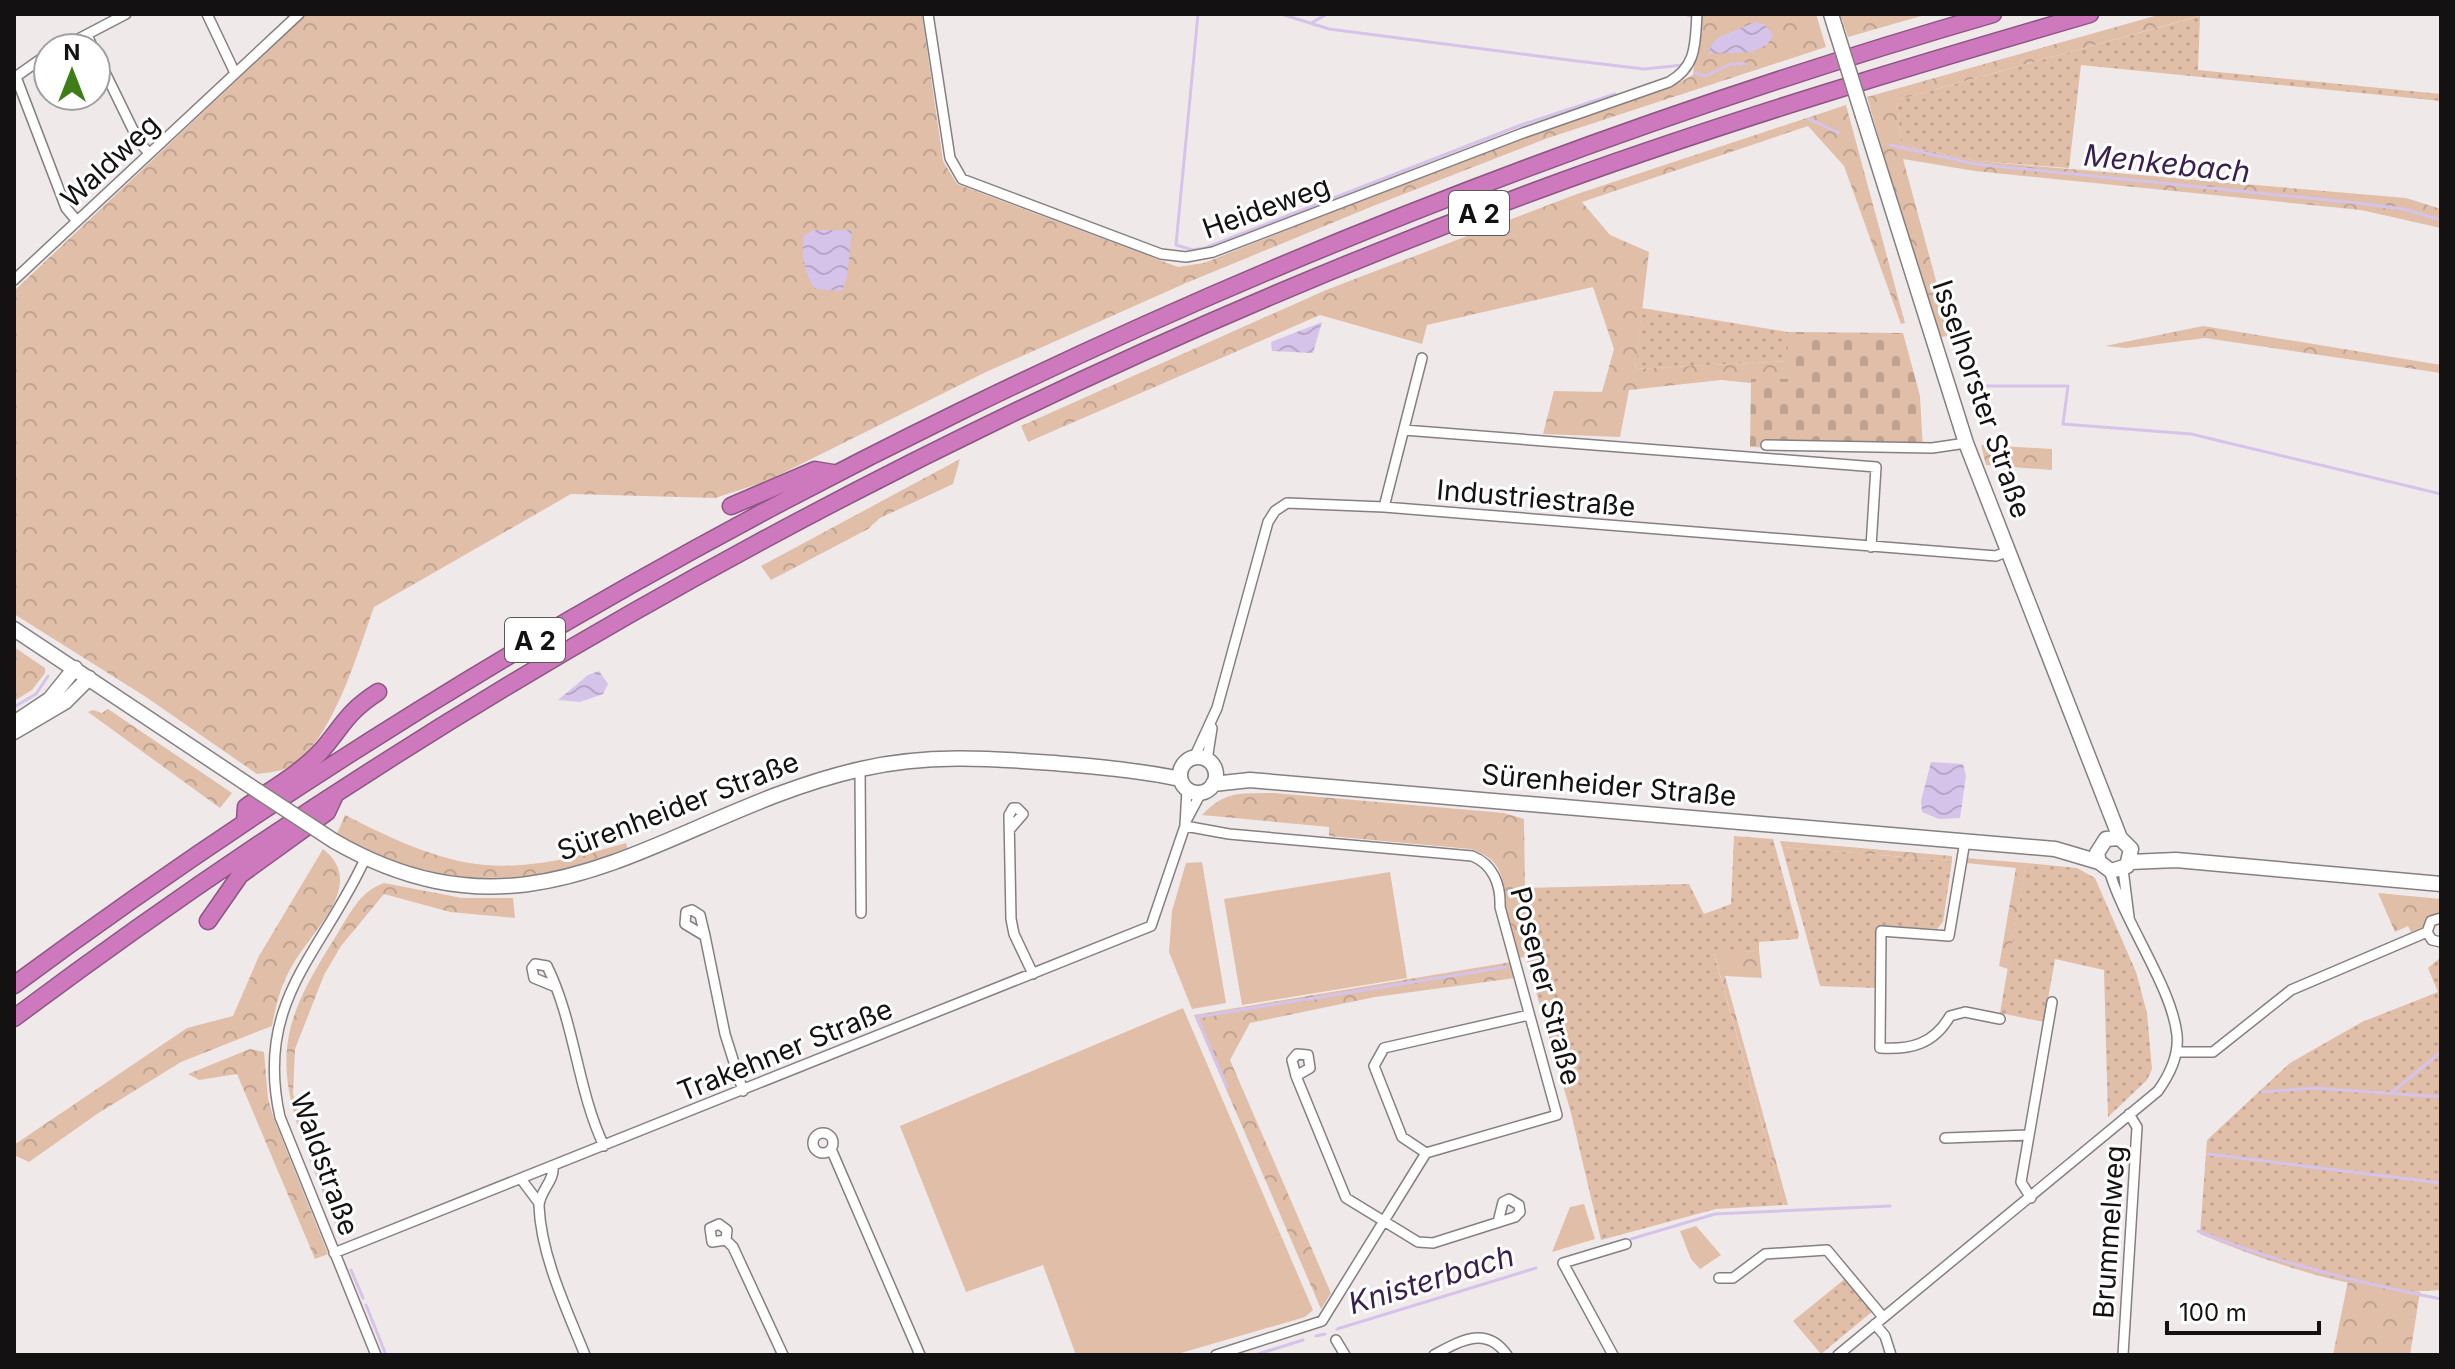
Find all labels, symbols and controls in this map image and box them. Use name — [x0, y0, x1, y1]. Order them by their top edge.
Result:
north arrow — [32, 32, 112, 112]
text: N — [64, 39, 80, 65]
street label: Waldweg — [54, 107, 166, 215]
water label: Menkebach — [2082, 136, 2252, 190]
street label: Heideweg — [1198, 168, 1334, 246]
road number: A 2 — [1449, 191, 1509, 235]
street label: Isselhorster Straße — [1925, 276, 2039, 522]
street label: Industriestraße — [1435, 472, 1637, 524]
road number: A 2 — [505, 618, 565, 662]
street label: Sürenheider Straße — [552, 744, 804, 868]
street label: Sürenheider Straße — [1480, 757, 1738, 813]
street label: Posener Straße — [1503, 883, 1589, 1089]
street label: Trakehner Straße — [673, 991, 897, 1109]
street label: Waldstraße — [283, 1088, 367, 1240]
street label: Brummelweg — [2086, 1144, 2132, 1320]
water label: Knisterbach — [1344, 1237, 1518, 1321]
scale bar — [2167, 1285, 2319, 1335]
text: 100 m — [2179, 1298, 2247, 1327]

